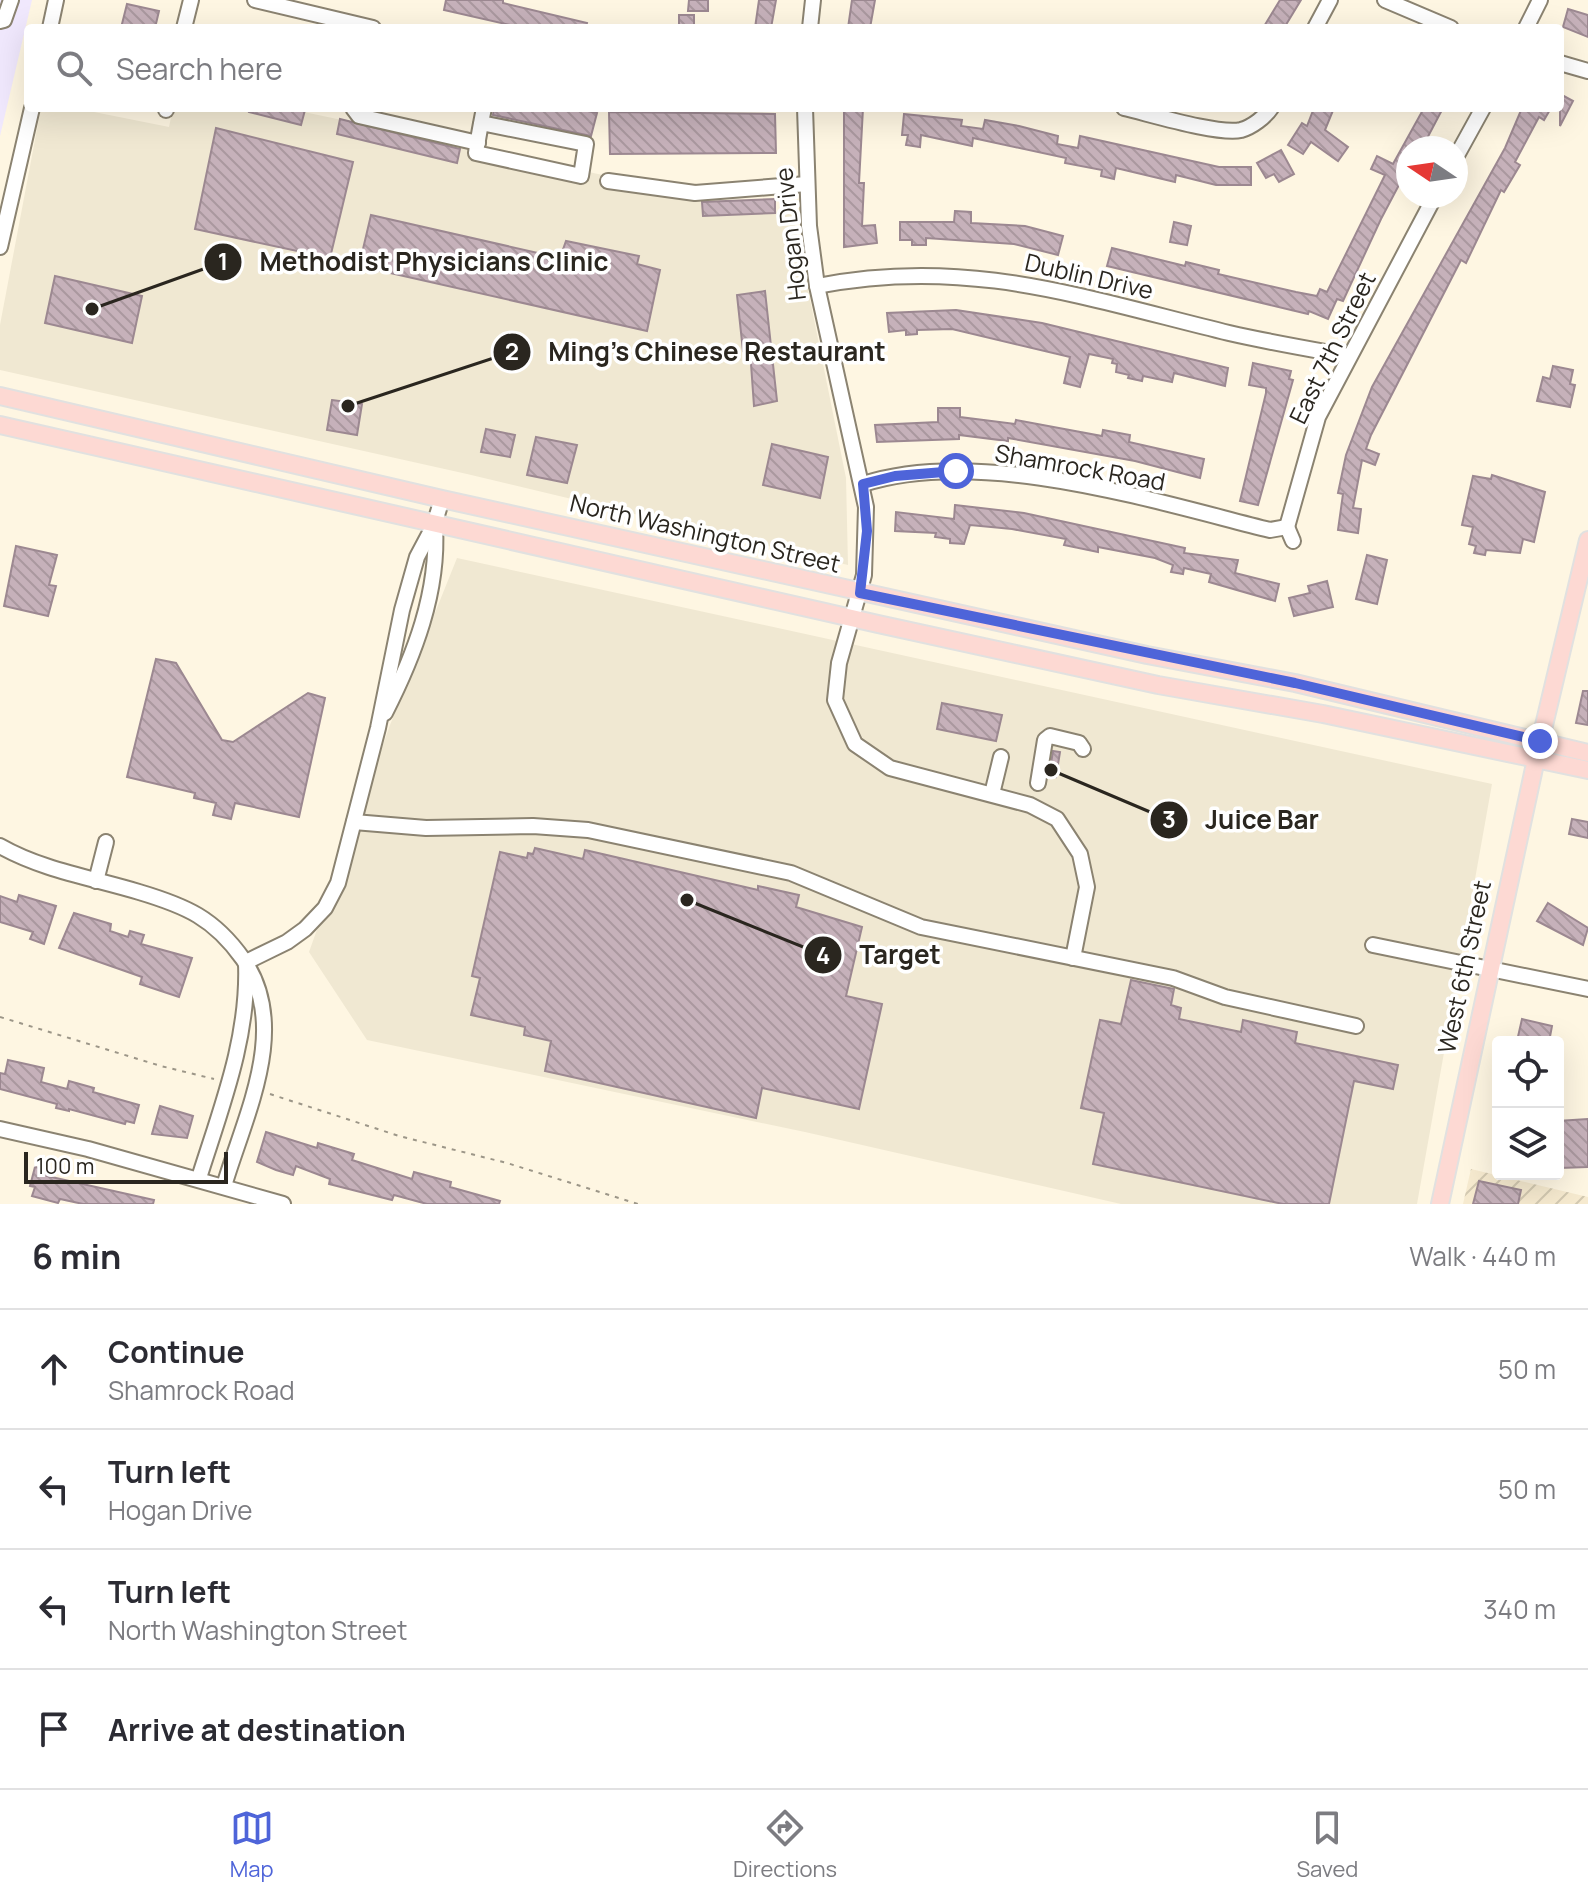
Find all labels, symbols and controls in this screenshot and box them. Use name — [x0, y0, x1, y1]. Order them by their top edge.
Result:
search box — [24, 24, 1564, 112]
icon: search — [52, 46, 96, 90]
text: Search here — [116, 48, 283, 89]
north arrow — [1396, 136, 1468, 208]
street label: Hogan Drive — [766, 166, 813, 302]
callout: Methodist Physicians Clinic — [203, 237, 624, 287]
text: Methodist Physicians Clinic — [260, 243, 608, 279]
text: 1 — [218, 244, 228, 277]
street label: Dublin Drive — [1022, 245, 1157, 306]
street label: East 7th Street — [1281, 266, 1383, 429]
callout: Ming's Chinese Restaurant — [492, 327, 901, 377]
text: Ming's Chinese Restaurant — [548, 333, 886, 369]
text: 2 — [505, 334, 519, 367]
street label: Shamrock Road — [993, 435, 1168, 498]
route start — [938, 453, 974, 489]
street label: North Washington Street — [567, 485, 844, 580]
route end — [1522, 723, 1558, 759]
callout: Juice Bar — [1149, 795, 1335, 845]
text: Juice Bar — [1205, 801, 1319, 837]
text: 3 — [1162, 802, 1176, 835]
street label: West 6th Street — [1429, 877, 1498, 1056]
callout: Target — [803, 930, 957, 980]
text: Target — [859, 936, 941, 972]
text: 4 — [816, 938, 830, 971]
map controls — [1492, 1036, 1564, 1180]
button: locate — [1492, 1036, 1564, 1108]
button: layers — [1492, 1108, 1564, 1180]
scale bar — [24, 1148, 228, 1184]
text: 100 m — [36, 1151, 94, 1181]
text: 6 min — [32, 1233, 121, 1279]
text: Walk · 440 m — [1409, 1238, 1556, 1274]
text: Continue — [108, 1331, 244, 1372]
icon: ahead — [32, 1347, 76, 1391]
text: 50 m — [1498, 1351, 1556, 1387]
text: Shamrock Road — [108, 1372, 295, 1408]
text: Turn left — [108, 1451, 231, 1492]
icon: left — [32, 1467, 76, 1511]
text: 50 m — [1498, 1471, 1556, 1507]
text: Hogan Drive — [108, 1492, 252, 1528]
text: Turn left — [108, 1571, 231, 1612]
icon: left — [32, 1587, 76, 1631]
text: 340 m — [1483, 1591, 1556, 1627]
text: North Washington Street — [108, 1612, 407, 1648]
icon: arrive — [32, 1707, 76, 1751]
text: Arrive at destination — [108, 1709, 406, 1750]
tab: Map — [230, 1806, 274, 1884]
tab: Directions — [733, 1806, 837, 1884]
tab: Saved — [1296, 1806, 1358, 1884]

